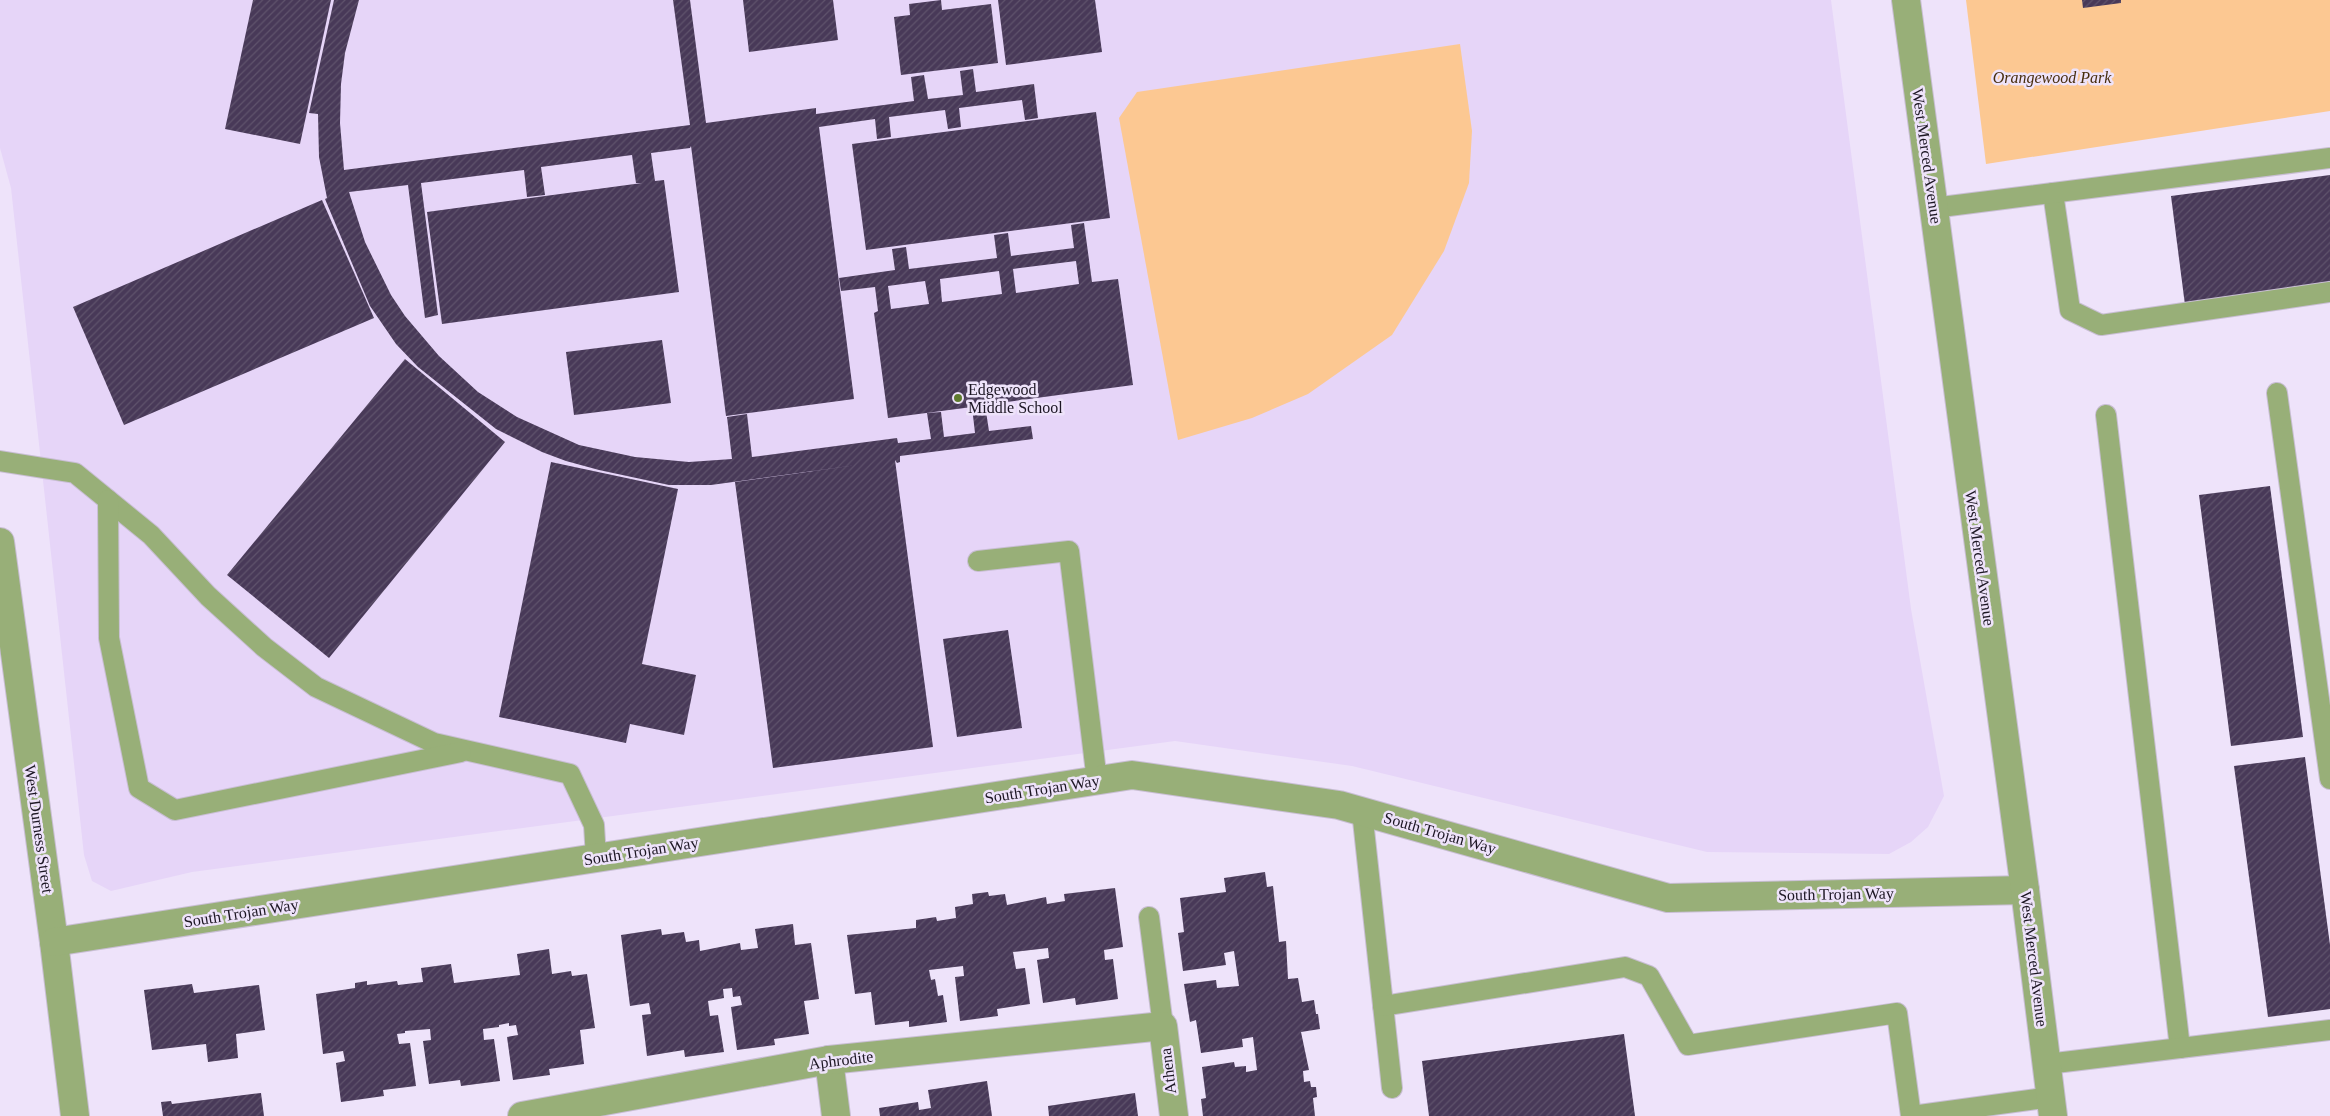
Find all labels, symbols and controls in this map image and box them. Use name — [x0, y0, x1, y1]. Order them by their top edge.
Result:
park label: Orangewood Park — [1993, 69, 2112, 87]
street label: West Merced Avenue — [1909, 87, 1945, 225]
place label: Edgewood Middle School — [968, 381, 1063, 416]
marker: Edgewood Middle School — [952, 392, 964, 404]
street label: West Merced Avenue — [1962, 489, 1998, 627]
street label: West Durness Street — [22, 764, 56, 895]
street label: South Trojan Way — [983, 772, 1101, 807]
street label: South Trojan Way — [1382, 809, 1498, 858]
street label: South Trojan Way — [582, 834, 700, 869]
street label: South Trojan Way — [1778, 884, 1894, 905]
street label: West Merced Avenue — [2017, 890, 2051, 1028]
street label: South Trojan Way — [182, 896, 300, 931]
street label: Athena — [1157, 1047, 1179, 1095]
street label: Aphrodite — [808, 1048, 874, 1073]

